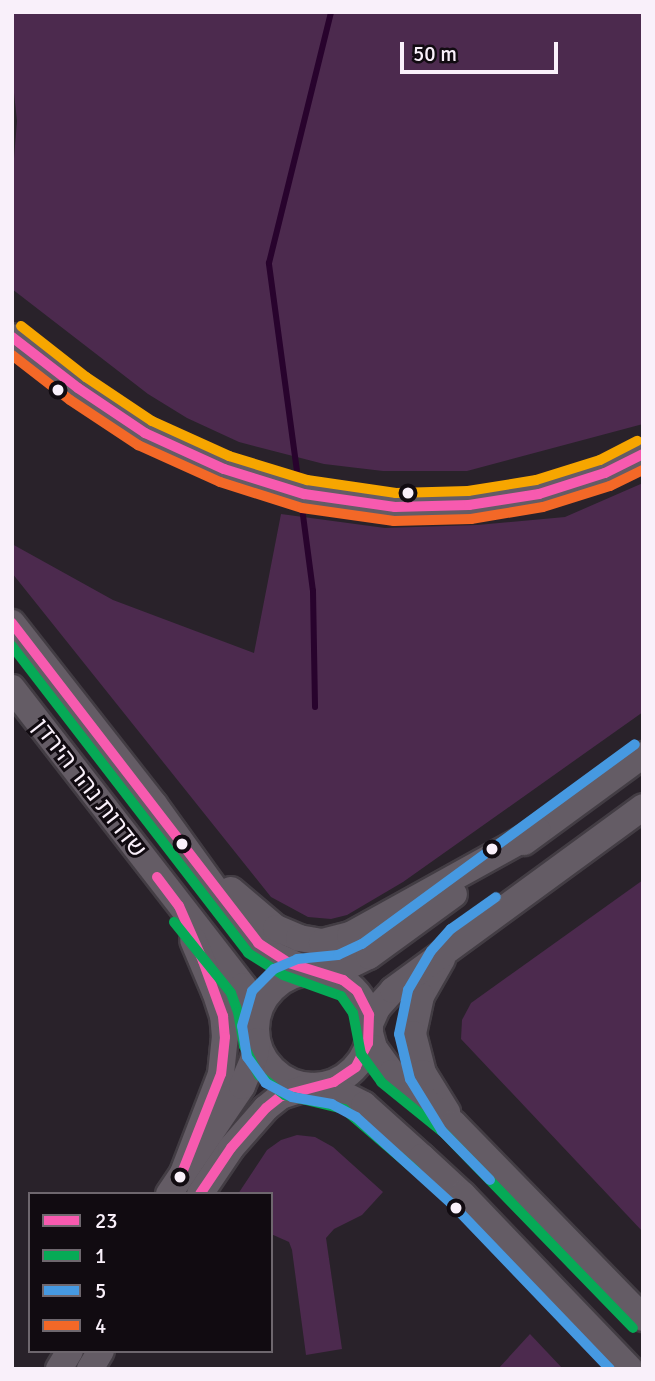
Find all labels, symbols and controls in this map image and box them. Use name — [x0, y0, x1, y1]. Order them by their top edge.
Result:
scale bar — [403, 28, 560, 72]
text: 50 m — [413, 41, 457, 67]
unlabelled marker — [51, 383, 65, 397]
unlabelled marker — [401, 486, 415, 500]
street label: שדרות נהר הירדן — [26, 713, 152, 863]
unlabelled marker — [175, 837, 189, 851]
unlabelled marker — [485, 842, 499, 856]
unlabelled marker — [173, 1170, 187, 1184]
legend — [28, 1192, 273, 1353]
unlabelled marker — [449, 1201, 463, 1215]
text: 23 — [95, 1208, 118, 1234]
text: 1 — [95, 1243, 106, 1269]
text: 5 — [95, 1278, 106, 1304]
text: 4 — [95, 1313, 106, 1339]

